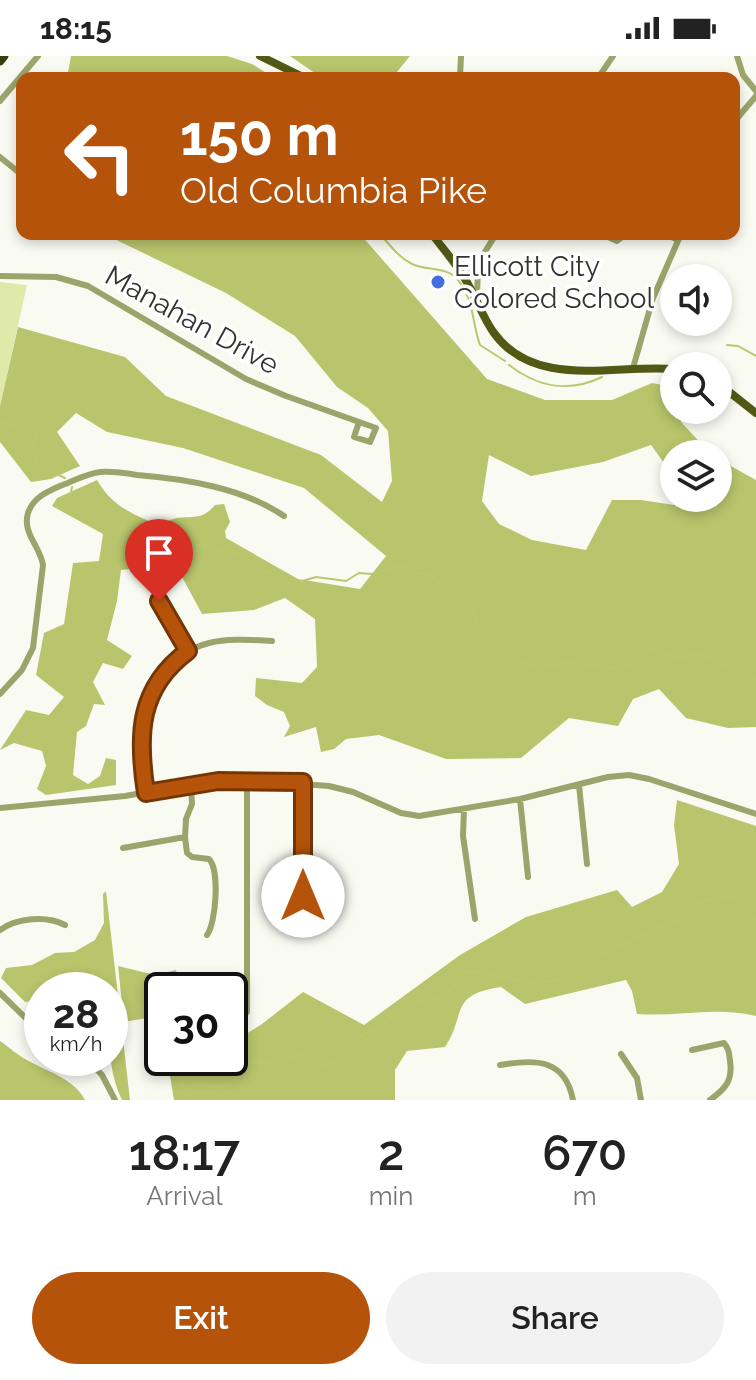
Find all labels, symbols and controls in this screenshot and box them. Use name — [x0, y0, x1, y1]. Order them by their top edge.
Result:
text: 18:15 — [40, 11, 112, 46]
text: 150 m — [180, 102, 339, 168]
icon: left — [48, 104, 152, 208]
text: Old Columbia Pike — [180, 169, 487, 211]
place label: Ellicott City Colored School — [454, 250, 655, 315]
street label: Manahan Drive — [100, 259, 284, 381]
map controls — [660, 264, 732, 512]
button: sound — [660, 264, 732, 336]
marker: Ellicott City Colored School — [429, 273, 447, 291]
button: search — [660, 352, 732, 424]
button: layers — [660, 440, 732, 512]
pin — [125, 519, 193, 601]
icon: arrive — [137, 531, 181, 575]
position arrow — [261, 854, 345, 938]
speed limit sign: 30 — [144, 972, 248, 1076]
text: 28 — [53, 990, 99, 1037]
text: km/h — [50, 1032, 102, 1056]
text: 18:17 — [129, 1125, 240, 1181]
text: 2 — [378, 1125, 404, 1181]
text: 670 — [542, 1125, 627, 1181]
text: Arrival — [146, 1181, 222, 1211]
text: min — [369, 1181, 413, 1211]
text: m — [573, 1181, 597, 1211]
button: Exit — [32, 1272, 370, 1364]
button: Share — [386, 1272, 724, 1364]

